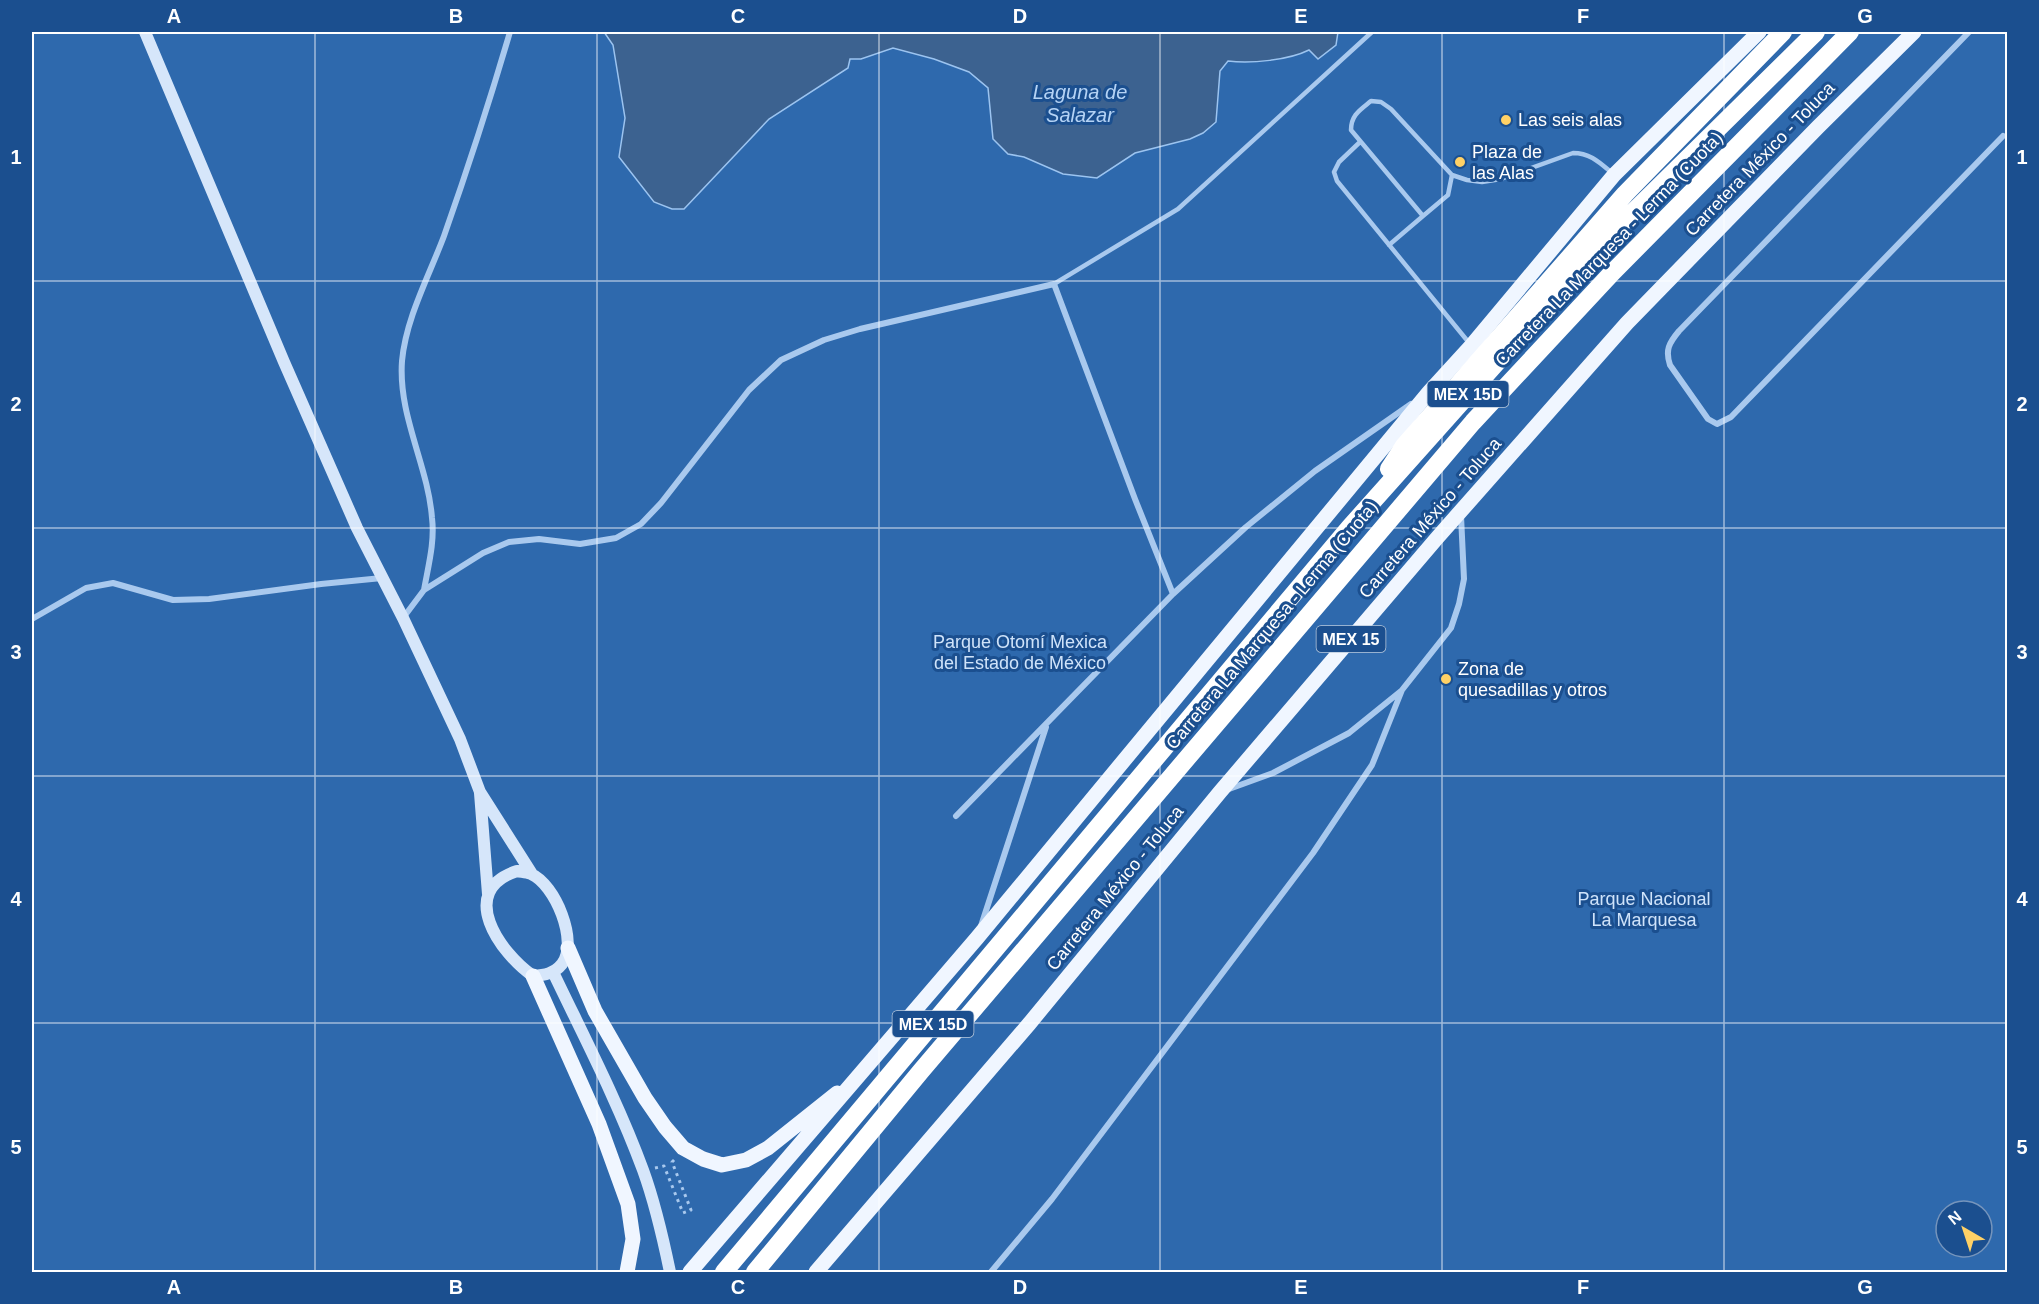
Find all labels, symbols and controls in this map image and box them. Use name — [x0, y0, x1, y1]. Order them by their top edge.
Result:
text: A — [167, 5, 181, 27]
text: B — [449, 5, 463, 27]
text: C — [731, 5, 745, 27]
text: D — [1013, 5, 1027, 27]
text: E — [1294, 5, 1308, 27]
text: F — [1577, 5, 1589, 27]
text: G — [1857, 5, 1873, 27]
street label: Carretera México - Toluca — [1681, 77, 1839, 240]
water label: Laguna de Salazar — [1033, 81, 1127, 126]
place label: Las seis alas — [1518, 110, 1622, 130]
marker: Las seis alas — [1499, 113, 1513, 127]
street label: Carretera La Marquesa - Lerma (Cuota) — [1491, 128, 1727, 370]
place label: Plaza de las Alas — [1472, 142, 1542, 183]
text: 1 — [10, 146, 22, 168]
text: 1 — [2016, 146, 2028, 168]
marker: Plaza de las Alas — [1453, 155, 1467, 169]
road number: MEX 15D — [1428, 381, 1508, 407]
text: 2 — [10, 393, 22, 415]
text: 2 — [2016, 393, 2028, 415]
street label: Carretera México - Toluca — [1355, 433, 1506, 602]
street label: Carretera La Marquesa - Lerma (Cuota) — [1162, 497, 1382, 753]
road number: MEX 15 — [1316, 626, 1386, 652]
park label: Parque Otomí Mexica del Estado de México — [933, 632, 1108, 673]
text: 3 — [10, 641, 22, 663]
text: 3 — [2016, 641, 2028, 663]
place label: Zona de quesadillas y otros — [1458, 659, 1607, 700]
marker: Zona de quesadillas y otros — [1439, 672, 1453, 686]
street label: Carretera México - Toluca — [1042, 801, 1188, 974]
text: 4 — [10, 888, 22, 910]
text: 4 — [2016, 888, 2028, 910]
park label: Parque Nacional La Marquesa — [1577, 889, 1711, 930]
road number: MEX 15D — [892, 1011, 974, 1037]
text: 5 — [10, 1136, 22, 1158]
text: 5 — [2016, 1136, 2028, 1158]
north arrow — [1934, 1199, 1994, 1259]
text: N — [1945, 1207, 1965, 1228]
text: A — [167, 1276, 181, 1298]
text: B — [449, 1276, 463, 1298]
text: C — [731, 1276, 745, 1298]
text: D — [1013, 1276, 1027, 1298]
text: E — [1294, 1276, 1308, 1298]
text: F — [1577, 1276, 1589, 1298]
text: G — [1857, 1276, 1873, 1298]

